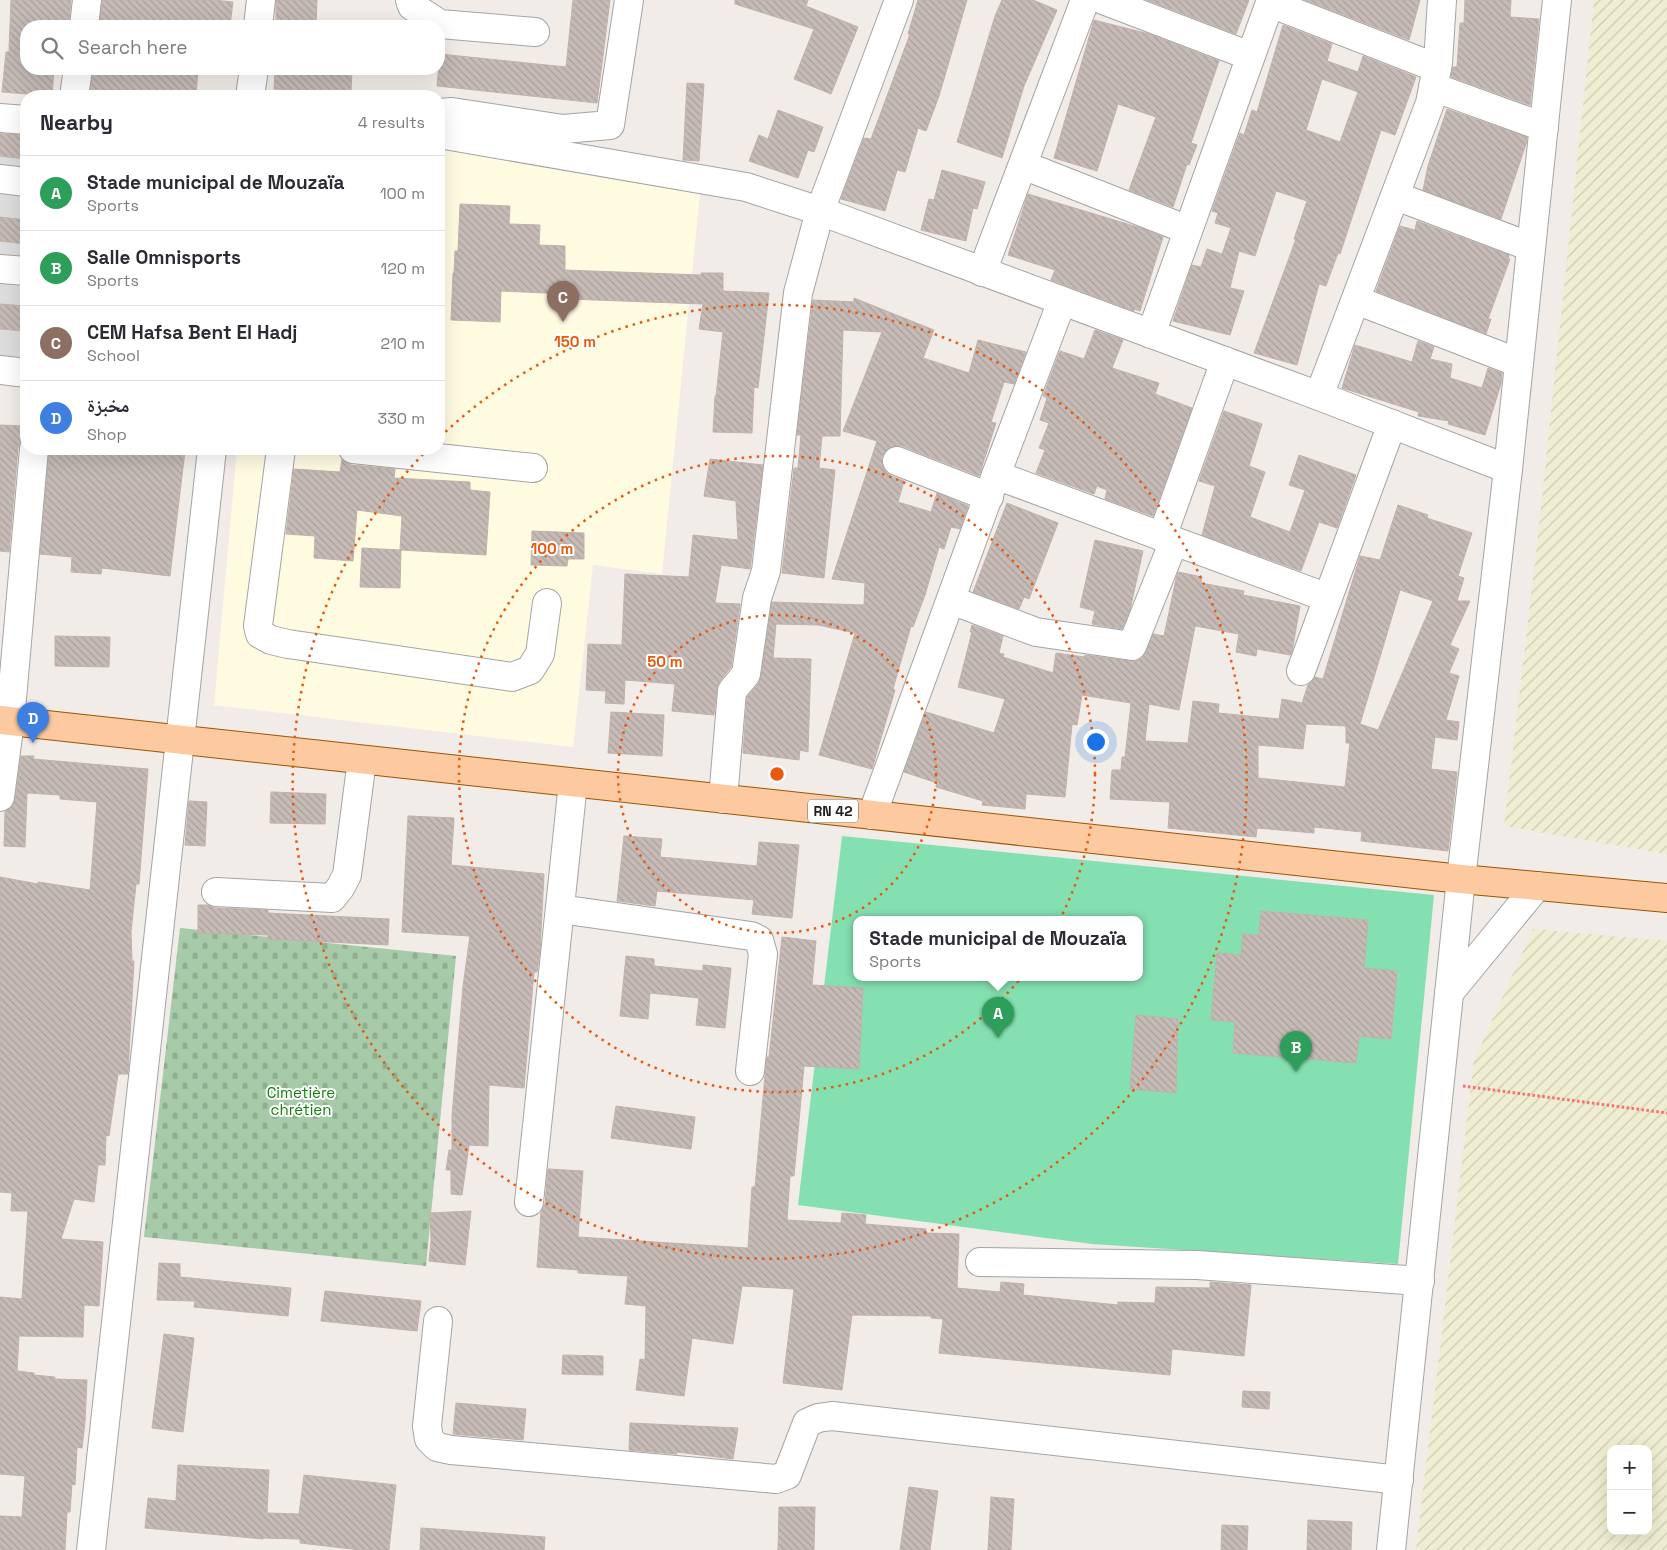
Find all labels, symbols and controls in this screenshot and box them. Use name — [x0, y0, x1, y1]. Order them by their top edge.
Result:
search box — [20, 20, 445, 75]
icon: search — [38, 34, 66, 62]
text: Search here — [78, 35, 188, 60]
text: Nearby — [40, 109, 113, 136]
text: 4 results — [358, 112, 425, 133]
text: Stade municipal de Mouzaïa — [87, 170, 344, 195]
text: A — [51, 183, 61, 204]
text: 100 m — [380, 183, 425, 204]
text: Sports — [87, 195, 139, 216]
text: Salle Omnisports — [87, 245, 241, 270]
text: B — [51, 258, 61, 279]
text: 120 m — [381, 258, 425, 279]
text: Sports — [87, 270, 139, 291]
pin: C — [547, 281, 579, 322]
text: CEM Hafsa Bent El Hadj — [87, 320, 297, 345]
text: 150 m — [554, 332, 596, 351]
text: C — [51, 333, 61, 354]
text: 210 m — [381, 333, 425, 354]
text: School — [87, 345, 140, 366]
text: مخبزة — [87, 393, 130, 418]
text: D — [51, 408, 61, 429]
text: 330 m — [378, 408, 425, 429]
text: Shop — [87, 424, 127, 445]
text: 100 m — [531, 539, 573, 558]
text: 50 m — [647, 652, 683, 671]
pin: D — [17, 702, 49, 743]
your location — [1083, 729, 1109, 755]
centre of rings — [768, 765, 786, 783]
road number: RN 42 — [808, 799, 858, 822]
popup — [853, 916, 1143, 981]
text: Stade municipal de Mouzaïa — [869, 926, 1127, 951]
text: Sports — [869, 951, 921, 972]
pin: A — [982, 997, 1014, 1038]
pin: B — [1280, 1031, 1312, 1072]
park label: Cimetière chrétien — [267, 1083, 335, 1119]
map controls — [1607, 1445, 1652, 1535]
button: + — [1607, 1445, 1652, 1490]
button: − — [1607, 1490, 1652, 1535]

